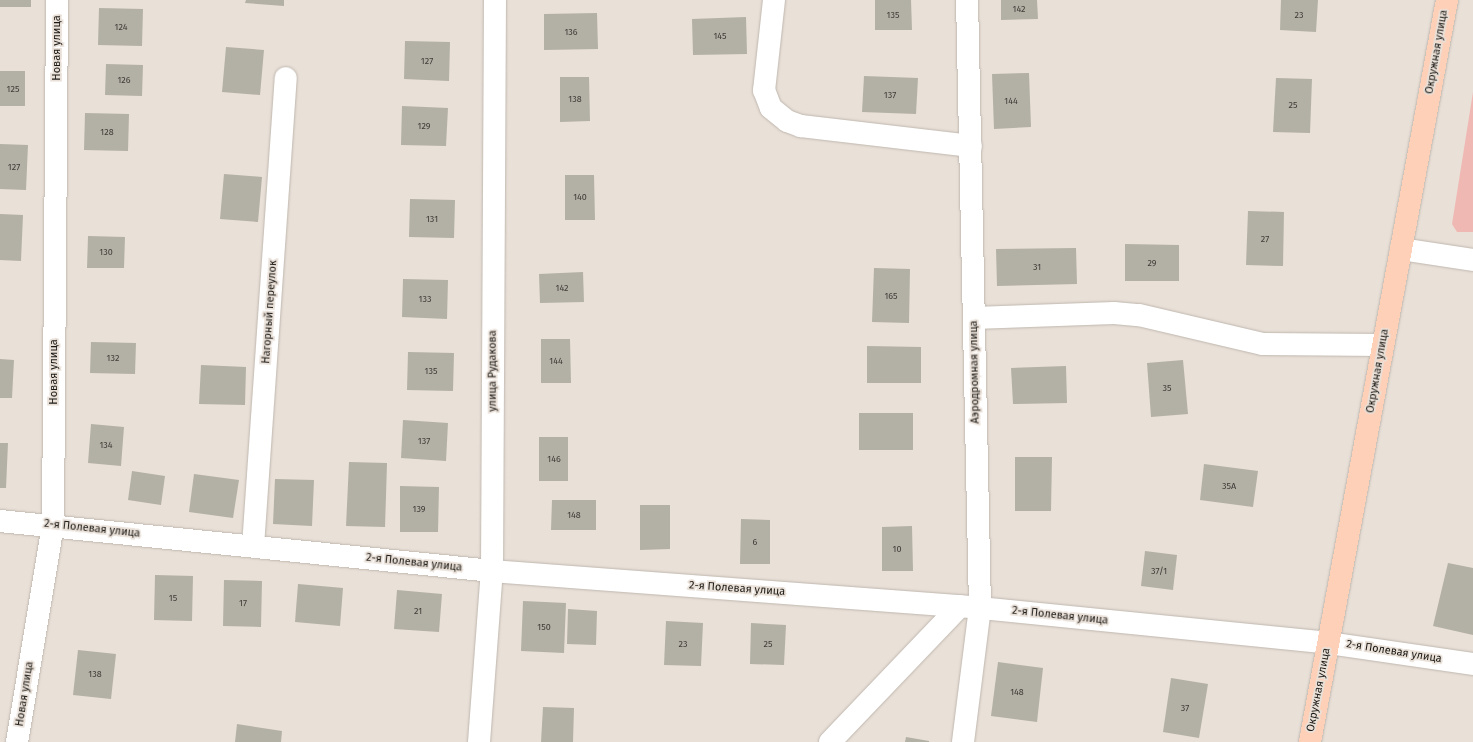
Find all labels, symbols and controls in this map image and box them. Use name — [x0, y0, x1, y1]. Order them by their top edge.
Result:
house number: 142 — [1013, 4, 1025, 14]
street label: Окружная улица — [1423, 9, 1451, 95]
house number: 135 — [887, 10, 899, 20]
house number: 23 — [1295, 10, 1303, 20]
street label: Новая улица — [50, 15, 64, 81]
house number: 124 — [115, 22, 127, 32]
house number: 136 — [564, 27, 578, 37]
house number: 145 — [713, 31, 727, 41]
house number: 127 — [421, 56, 433, 66]
house number: 126 — [117, 75, 131, 85]
house number: 125 — [7, 84, 19, 94]
house number: 137 — [884, 90, 896, 100]
house number: 138 — [568, 94, 582, 104]
house number: 144 — [1004, 96, 1018, 106]
house number: 25 — [1289, 100, 1297, 110]
house number: 129 — [418, 121, 430, 131]
house number: 128 — [100, 127, 114, 137]
house number: 127 — [8, 162, 20, 172]
house number: 140 — [573, 192, 587, 202]
house number: 131 — [426, 214, 438, 224]
house number: 27 — [1261, 234, 1269, 244]
house number: 130 — [99, 247, 113, 257]
house number: 29 — [1147, 258, 1157, 268]
street label: Нагорный переулок — [260, 260, 280, 364]
house number: 31 — [1033, 262, 1041, 272]
house number: 142 — [556, 283, 568, 293]
house number: 165 — [884, 291, 898, 301]
house number: 133 — [419, 294, 431, 304]
street label: Аэродромная улица — [968, 320, 982, 424]
street label: Окружная улица — [1364, 328, 1392, 414]
street label: улица Рудакова — [486, 330, 500, 412]
street label: Новая улица — [47, 339, 61, 405]
house number: 132 — [107, 353, 119, 363]
house number: 144 — [549, 356, 563, 366]
house number: 135 — [425, 366, 437, 376]
house number: 35 — [1163, 383, 1171, 393]
house number: 137 — [418, 436, 430, 446]
house number: 134 — [99, 440, 113, 450]
house number: 146 — [547, 454, 561, 464]
house number: 35А — [1222, 481, 1236, 491]
house number: 139 — [412, 504, 426, 514]
house number: 148 — [567, 510, 581, 520]
street label: 2-я Полевая улица — [43, 517, 141, 541]
house number: 6 — [753, 537, 757, 547]
house number: 10 — [893, 544, 901, 554]
street label: 2-я Полевая улица — [365, 551, 463, 575]
house number: 37/1 — [1151, 566, 1167, 576]
street label: 2-я Полевая улица — [688, 579, 786, 599]
house number: 15 — [169, 593, 177, 603]
house number: 17 — [239, 598, 247, 608]
street label: 2-я Полевая улица — [1011, 604, 1109, 628]
house number: 21 — [414, 606, 422, 616]
house number: 150 — [537, 622, 551, 632]
street label: 2-я Полевая улица — [1345, 638, 1443, 666]
house number: 23 — [679, 639, 687, 649]
house number: 25 — [764, 639, 772, 649]
street label: Окружная улица — [1304, 647, 1334, 733]
street label: Новая улица — [13, 661, 37, 727]
house number: 138 — [88, 669, 102, 679]
house number: 148 — [1010, 687, 1024, 697]
house number: 37 — [1181, 703, 1189, 713]

